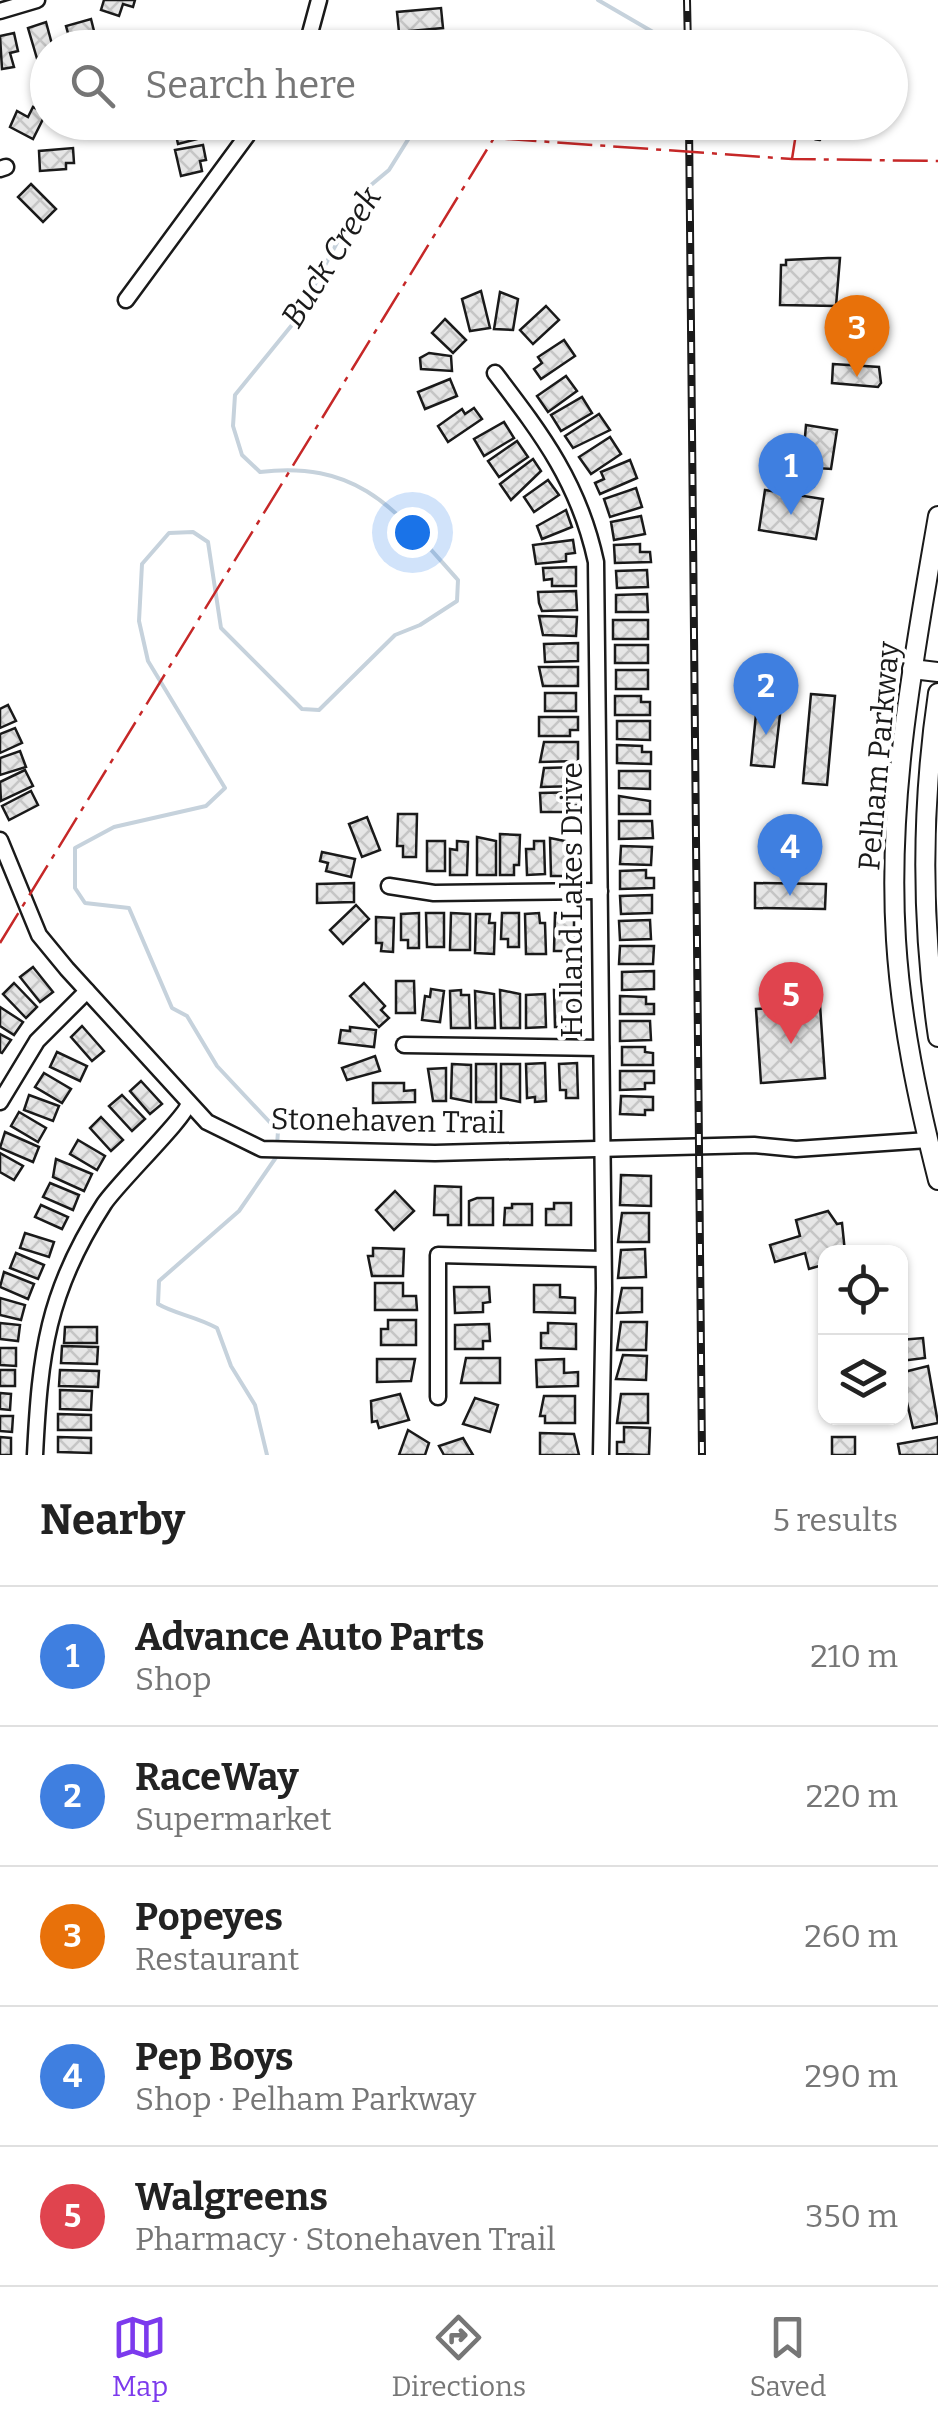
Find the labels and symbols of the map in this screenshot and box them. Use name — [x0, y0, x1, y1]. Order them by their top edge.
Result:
water label: Buck Creek — [273, 179, 389, 334]
pin: 3 — [824, 294, 890, 377]
pin: 1 — [758, 432, 824, 515]
your location — [387, 507, 438, 558]
street label: Pelham Parkway — [851, 640, 907, 872]
pin: 2 — [734, 652, 798, 735]
street label: Holland Lakes Drive — [554, 762, 590, 1038]
pin: 4 — [758, 814, 822, 896]
pin: 5 — [758, 962, 824, 1044]
street label: Stonehaven Trail — [270, 1101, 506, 1141]

